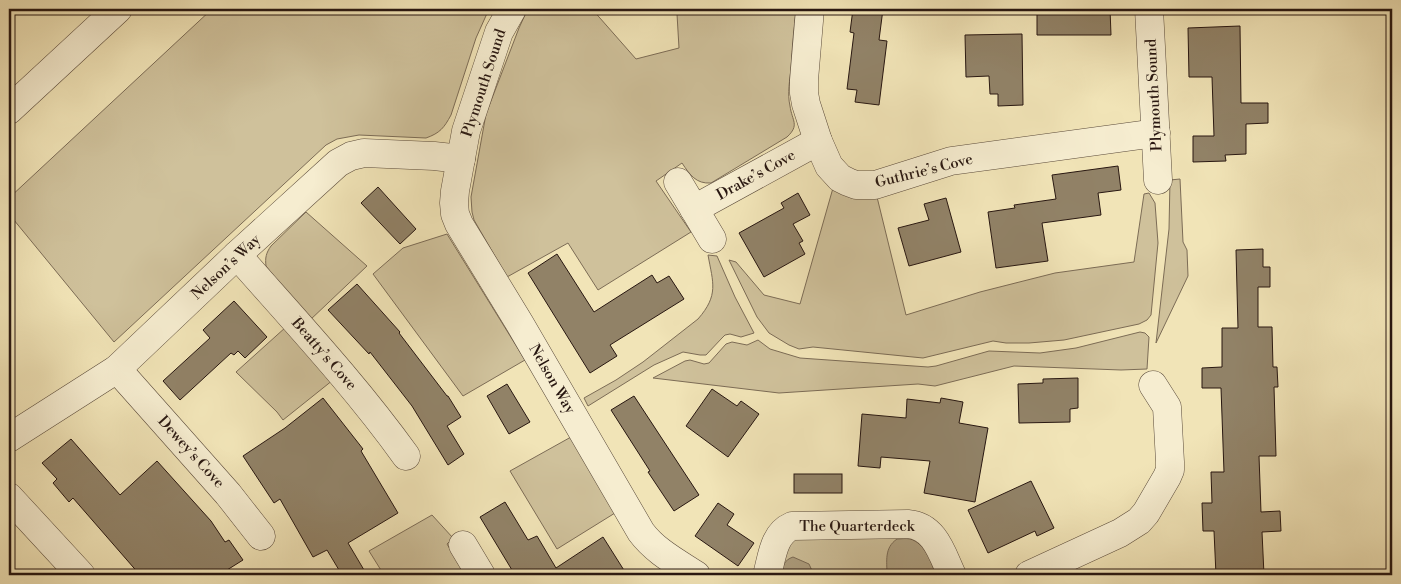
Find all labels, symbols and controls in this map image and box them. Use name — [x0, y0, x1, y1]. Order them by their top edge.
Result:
street label: Plymouth Sound — [458, 26, 511, 140]
street label: Plymouth Sound — [1142, 38, 1166, 152]
street label: Drake’s Cove — [713, 145, 799, 205]
street label: Guthrie’s Cove — [873, 150, 975, 192]
street label: Nelson’s Way — [188, 230, 265, 304]
street label: Beatty’s Cove — [287, 313, 361, 394]
street label: Nelson Way — [524, 341, 580, 418]
street label: Dewey’s Cove — [154, 412, 228, 492]
street label: The Quarterdeck — [799, 517, 916, 536]

